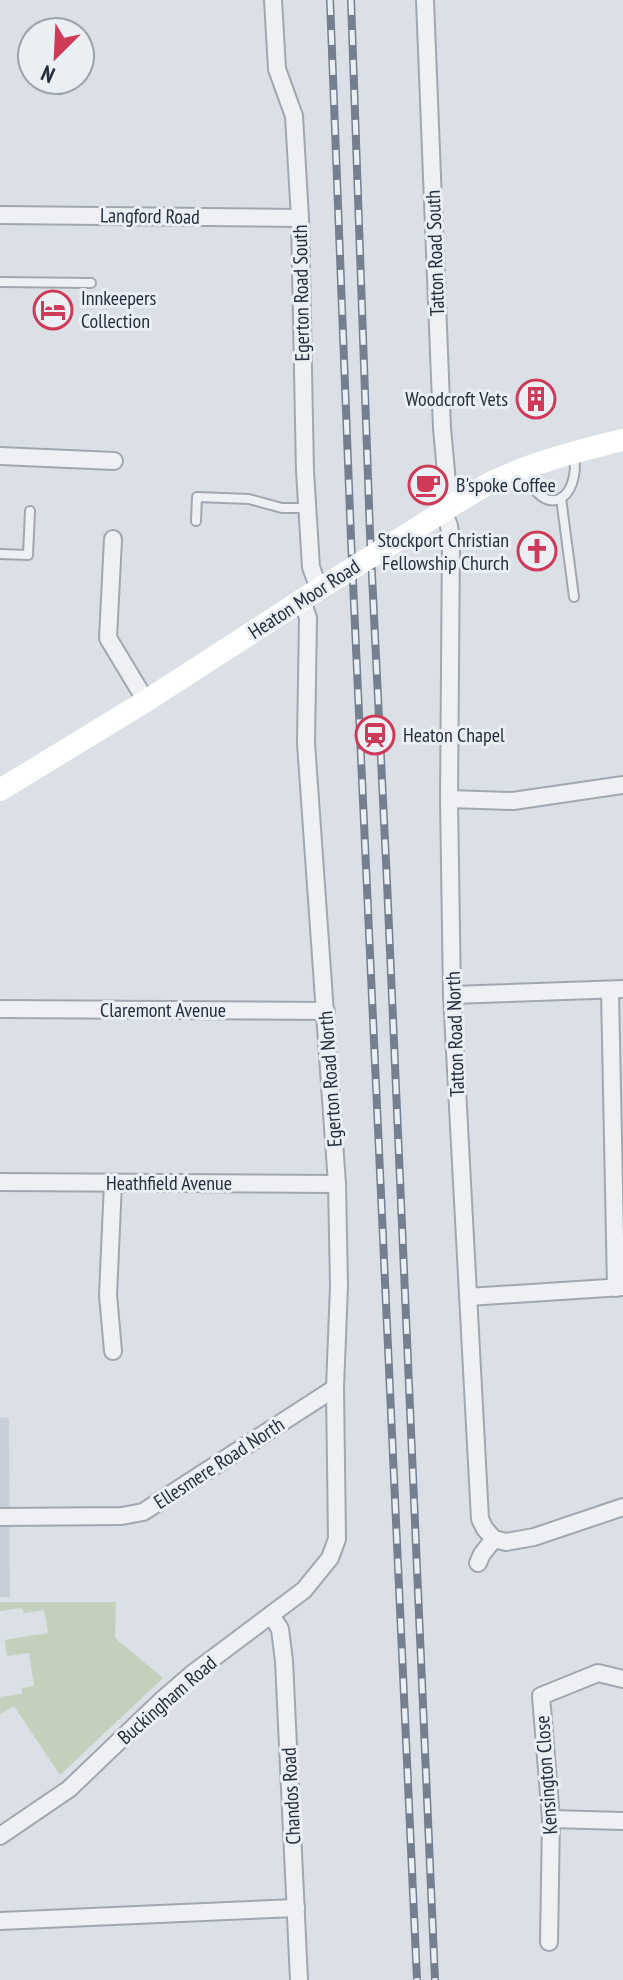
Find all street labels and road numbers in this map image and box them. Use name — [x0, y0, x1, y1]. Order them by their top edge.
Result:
street label: Tatton Road South — [420, 189, 450, 317]
street label: Langford Road — [100, 202, 200, 230]
street label: Egerton Road South — [287, 224, 315, 362]
street label: Heaton Moor Road — [243, 553, 365, 645]
street label: Tatton Road North — [440, 971, 470, 1097]
street label: Claremont Avenue — [100, 997, 226, 1023]
street label: Egerton Road North — [312, 1010, 348, 1148]
street label: Heathfield Avenue — [106, 1170, 232, 1196]
street label: Ellesmere Road North — [149, 1411, 289, 1515]
street label: Buckingham Road — [112, 1650, 222, 1750]
street label: Kensington Close — [529, 1715, 563, 1835]
street label: Chandos Road — [275, 1747, 307, 1845]

